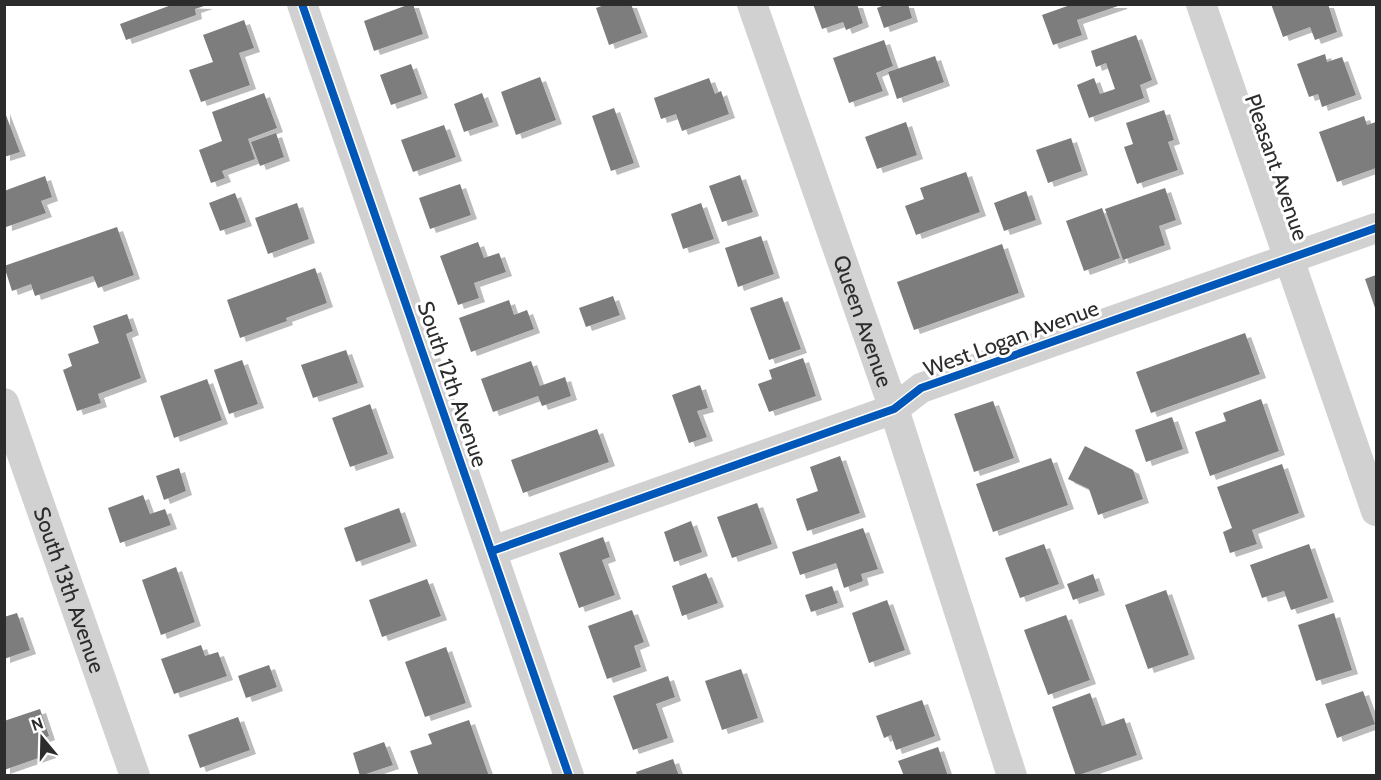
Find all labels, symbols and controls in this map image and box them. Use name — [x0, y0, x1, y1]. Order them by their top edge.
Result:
street label: Pleasant Avenue — [1239, 90, 1314, 244]
street label: Queen Avenue — [827, 252, 898, 391]
street label: West Logan Avenue — [920, 294, 1102, 383]
street label: South 12th Avenue — [412, 298, 494, 471]
street label: South 13th Avenue — [28, 503, 111, 677]
north arrow — [12, 708, 72, 768]
text: N — [29, 713, 46, 735]

